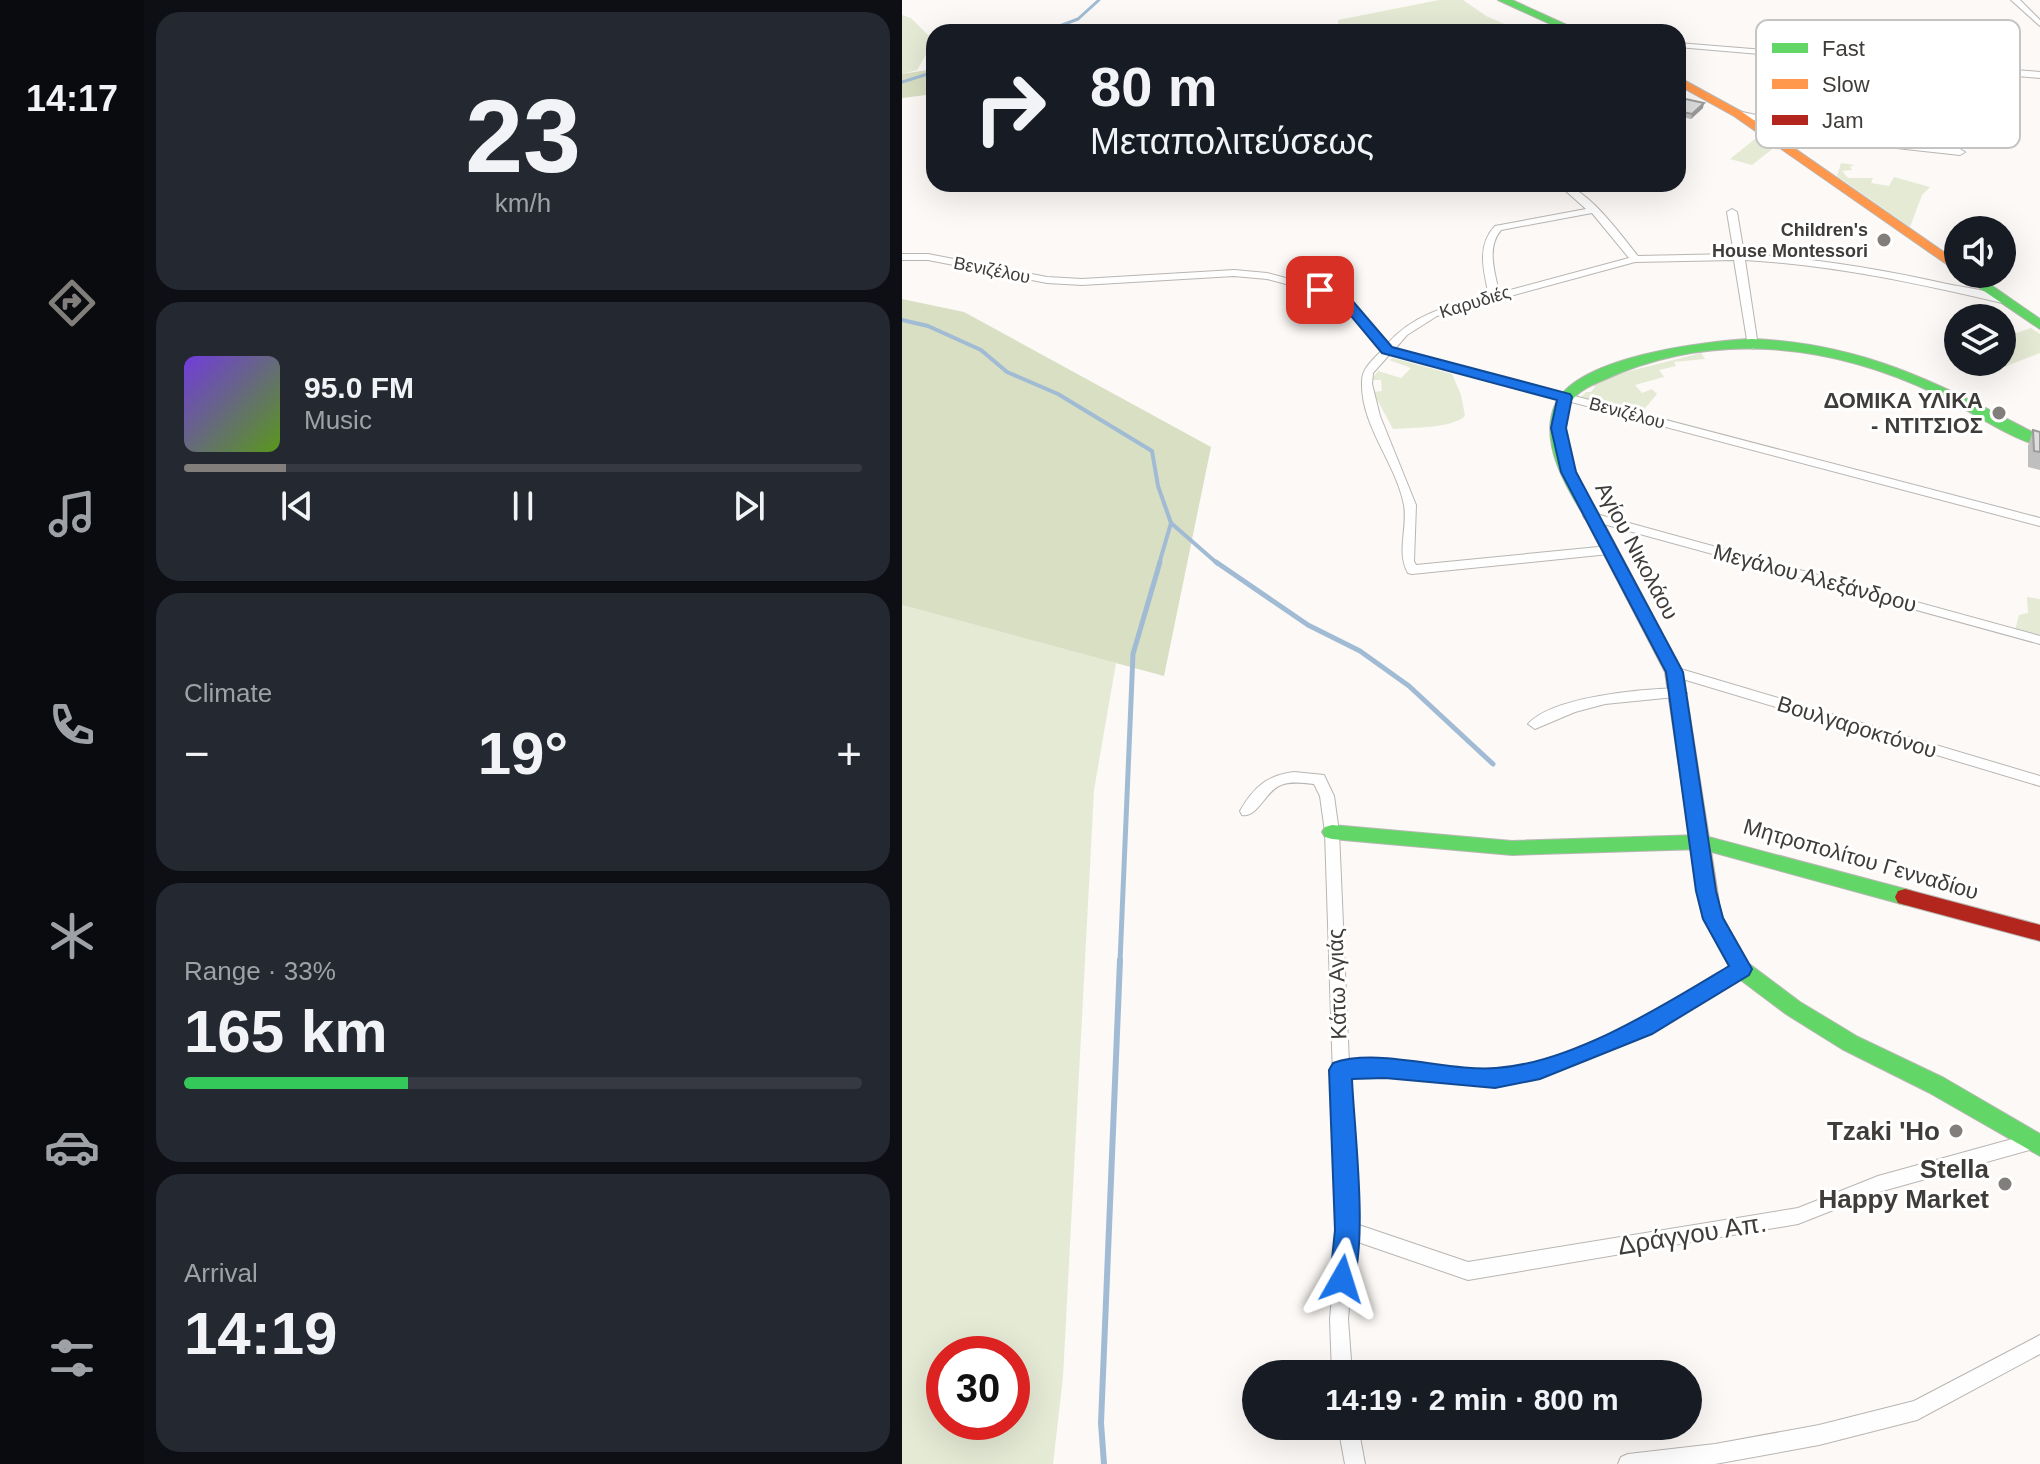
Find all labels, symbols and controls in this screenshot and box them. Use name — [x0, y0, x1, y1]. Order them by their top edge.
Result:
legend — [1756, 20, 2020, 148]
text: Fast — [1822, 36, 1865, 61]
text: 80 m — [1090, 55, 1218, 118]
icon: right — [958, 56, 1062, 160]
text: Slow — [1822, 72, 1870, 97]
text: 14:17 — [26, 78, 118, 119]
text: 23 — [465, 78, 581, 194]
text: Jam — [1822, 108, 1864, 133]
text: Μεταπολιτεύσεως — [1090, 121, 1374, 162]
text: km/h — [495, 188, 551, 218]
map controls — [1944, 216, 2016, 376]
button: sound — [1944, 216, 2016, 288]
place label: Children's House Montessori — [1712, 220, 1868, 261]
marker: Children's House Montessori — [1875, 231, 1893, 249]
street label: Βενιζέλου — [952, 253, 1032, 287]
pin — [1286, 256, 1354, 324]
icon: arrive — [1298, 268, 1342, 312]
icon: directions — [44, 275, 100, 331]
street label: Καρυδιές — [1437, 282, 1513, 322]
button: layers — [1944, 304, 2016, 376]
text: 95.0 FM — [304, 371, 414, 404]
place label: ΔΟΜΙΚΑ ΥΛΙΚΑ - ΝΤΙΤΣΙΟΣ — [1824, 388, 1983, 438]
street label: Βενιζέλου — [1587, 393, 1667, 433]
marker: ΔΟΜΙΚΑ ΥΛΙΚΑ - ΝΤΙΤΣΙΟΣ — [1990, 404, 2008, 422]
text: Music — [304, 405, 372, 435]
street label: Αγίου Νικολάου — [1590, 478, 1684, 624]
icon: previous — [275, 484, 319, 528]
icon: pause — [501, 484, 545, 528]
icon: next — [727, 484, 771, 528]
icon: music — [44, 486, 100, 542]
street label: Μεγάλου Αλεξάνδρου — [1711, 539, 1919, 617]
text: Climate — [184, 678, 272, 708]
street label: Βουλγαροκτόνου — [1774, 691, 1940, 763]
icon: phone — [44, 697, 100, 753]
text: 19° — [478, 720, 568, 787]
text: − — [184, 729, 210, 778]
text: + — [836, 729, 862, 778]
street label: Μητροπολίτου Γενναδίου — [1741, 813, 1981, 905]
icon: climate — [44, 908, 100, 964]
street label: Κάτω Αγιάς — [1323, 928, 1351, 1040]
text: Range · 33% — [184, 956, 336, 986]
text: 165 km — [184, 998, 388, 1065]
place label: Tzaki 'Ho — [1827, 1116, 1940, 1146]
icon: car — [44, 1119, 100, 1175]
marker: Tzaki 'Ho — [1947, 1122, 1965, 1140]
place label: Stella Happy Market — [1819, 1154, 1990, 1214]
marker: Stella Happy Market — [1996, 1175, 2014, 1193]
street label: Δράγγου Απ. — [1615, 1207, 1769, 1261]
position arrow — [1300, 1237, 1384, 1321]
text: Arrival — [184, 1258, 258, 1288]
text: 14:19 — [184, 1300, 337, 1367]
icon: filters — [44, 1330, 100, 1386]
speed limit sign: 30 — [926, 1336, 1030, 1440]
text: 14:19 · 2 min · 800 m — [1325, 1383, 1619, 1416]

